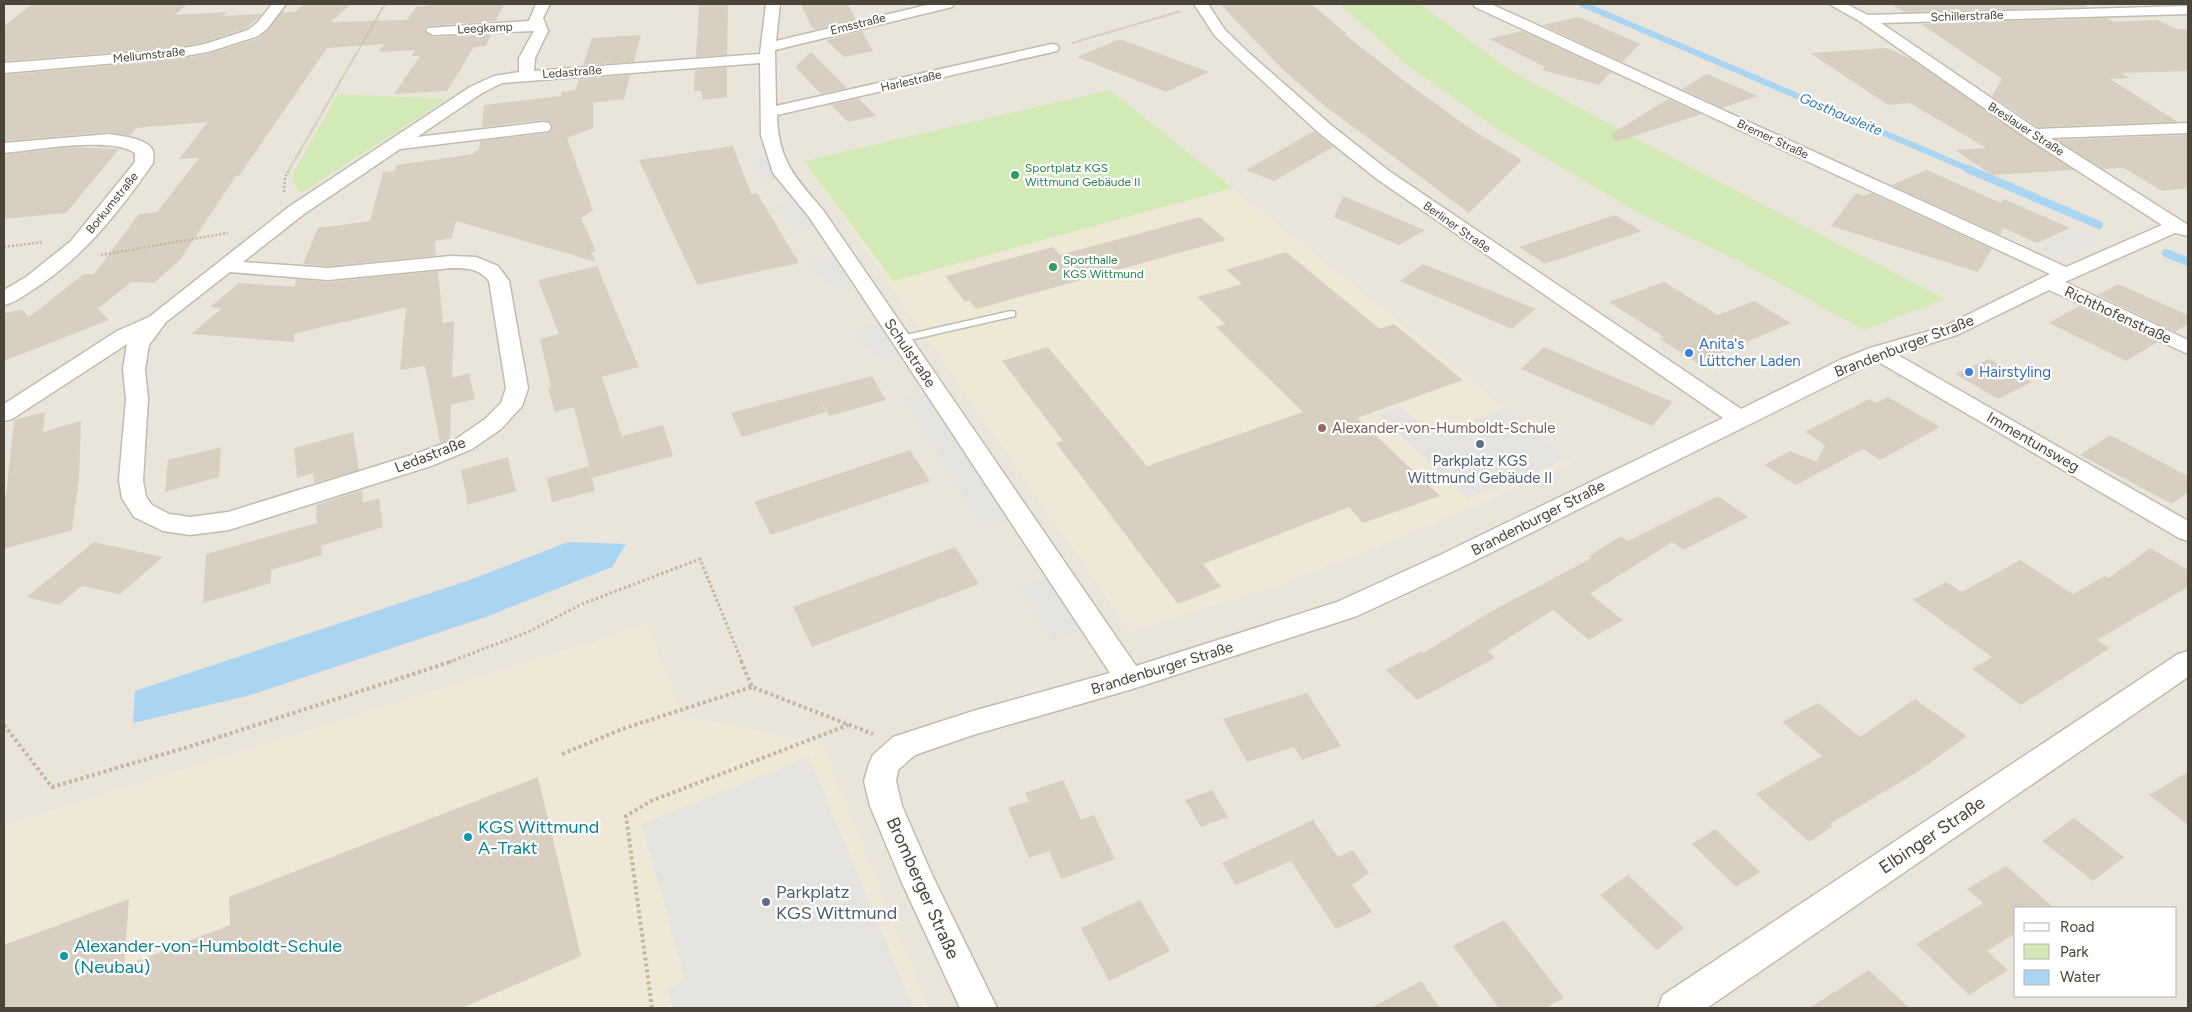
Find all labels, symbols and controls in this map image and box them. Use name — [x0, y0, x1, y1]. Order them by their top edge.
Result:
street label: Schillerstraße — [1930, 8, 2004, 24]
street label: Emsstraße — [829, 10, 888, 38]
street label: Leegkamp — [457, 20, 513, 36]
street label: Mellumstraße — [112, 44, 186, 66]
street label: Ledastraße — [542, 63, 603, 81]
street label: Harlestraße — [879, 67, 943, 95]
water label: Gasthausleite — [1797, 89, 1885, 140]
street label: Breslauer Straße — [1985, 99, 2067, 159]
street label: Bremer Straße — [1735, 116, 1811, 162]
place label: Sportplatz KGS Wittmund Gebäude II — [1025, 161, 1141, 189]
street label: Borkumstraße — [83, 169, 141, 236]
marker: Sportplatz KGS Wittmund Gebäude II — [1009, 169, 1021, 181]
street label: Berliner Straße — [1421, 199, 1494, 256]
place label: Sporthalle KGS Wittmund — [1063, 253, 1144, 281]
marker: Sporthalle KGS Wittmund — [1047, 261, 1059, 273]
street label: Richthofenstraße — [2062, 282, 2174, 348]
street label: Brandenburger Straße — [1832, 311, 1976, 381]
street label: Schulstraße — [880, 315, 940, 391]
place label: Anita's Lüttcher Laden — [1699, 335, 1801, 370]
marker: Anita's Lüttcher Laden — [1683, 347, 1695, 359]
place label: Hairstyling — [1979, 363, 2051, 381]
marker: Hairstyling — [1963, 366, 1975, 378]
street label: Immentunsweg — [1983, 408, 2083, 476]
place label: Alexander-von-Humboldt-Schule — [1332, 419, 1555, 437]
marker: Alexander-von-Humboldt-Schule — [1316, 422, 1328, 434]
street label: Ledastraße — [392, 433, 468, 477]
marker: Parkplatz KGS Wittmund Gebäude II — [1474, 438, 1486, 450]
place label: Parkplatz KGS Wittmund Gebäude II — [1408, 452, 1552, 487]
street label: Brandenburger Straße — [1468, 476, 1608, 560]
street label: Brandenburger Straße — [1089, 638, 1235, 698]
street label: Elbinger Straße — [1875, 791, 1989, 879]
street label: Bromberger Straße — [882, 813, 964, 963]
place label: KGS Wittmund A-Trakt — [478, 816, 599, 859]
marker: KGS Wittmund A-Trakt — [462, 831, 474, 843]
place label: Parkplatz KGS Wittmund — [776, 881, 897, 924]
marker: Parkplatz KGS Wittmund — [760, 896, 772, 908]
legend — [2014, 907, 2177, 997]
text: Road — [2060, 918, 2095, 936]
place label: Alexander-von-Humboldt-Schule (Neubau) — [74, 935, 342, 978]
text: Park — [2060, 943, 2089, 961]
marker: Alexander-von-Humboldt-Schule (Neubau) — [58, 950, 70, 962]
text: Water — [2060, 968, 2100, 986]

